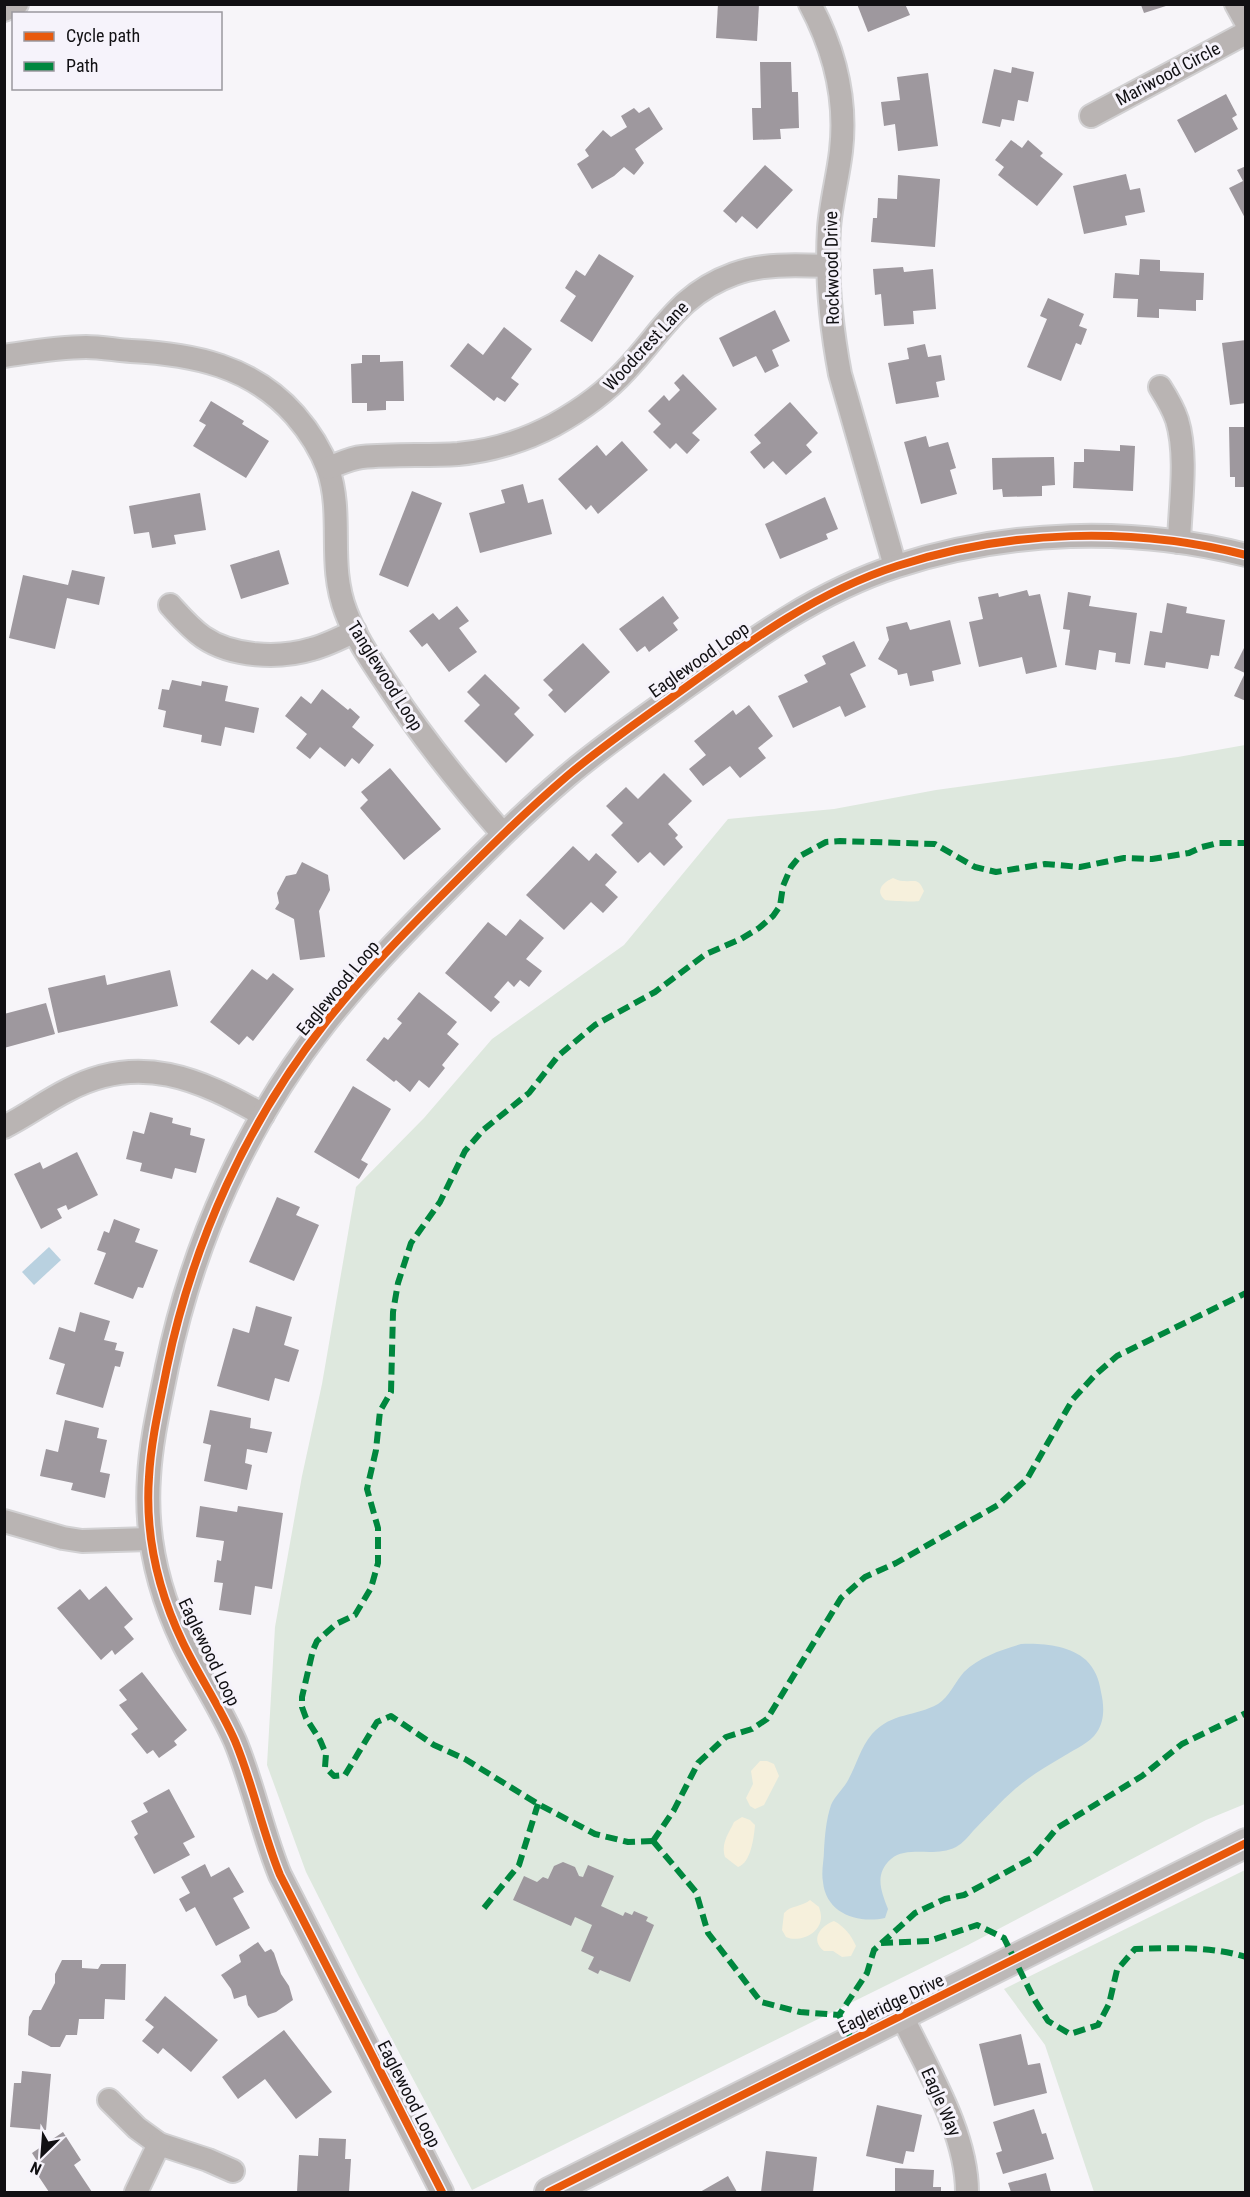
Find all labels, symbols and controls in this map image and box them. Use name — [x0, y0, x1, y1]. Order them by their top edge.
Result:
legend — [12, 12, 222, 90]
text: Cycle path — [66, 25, 140, 46]
street label: Mariwood Circle — [1112, 37, 1224, 110]
text: Path — [66, 55, 99, 76]
street label: Rockwood Drive — [820, 211, 843, 325]
street label: Woodcrest Lane — [599, 297, 692, 395]
street label: Tanglewood Loop — [343, 617, 428, 735]
street label: Eaglewood Loop — [645, 617, 753, 702]
street label: Eaglewood Loop — [292, 936, 383, 1039]
street label: Eaglewood Loop — [174, 1594, 245, 1709]
street label: Eagleridge Drive — [835, 1969, 947, 2038]
street label: Eaglewood Loop — [373, 2037, 445, 2151]
street label: Eagle Way — [917, 2064, 966, 2140]
north arrow — [12, 2125, 72, 2185]
text: N — [27, 2157, 44, 2179]

